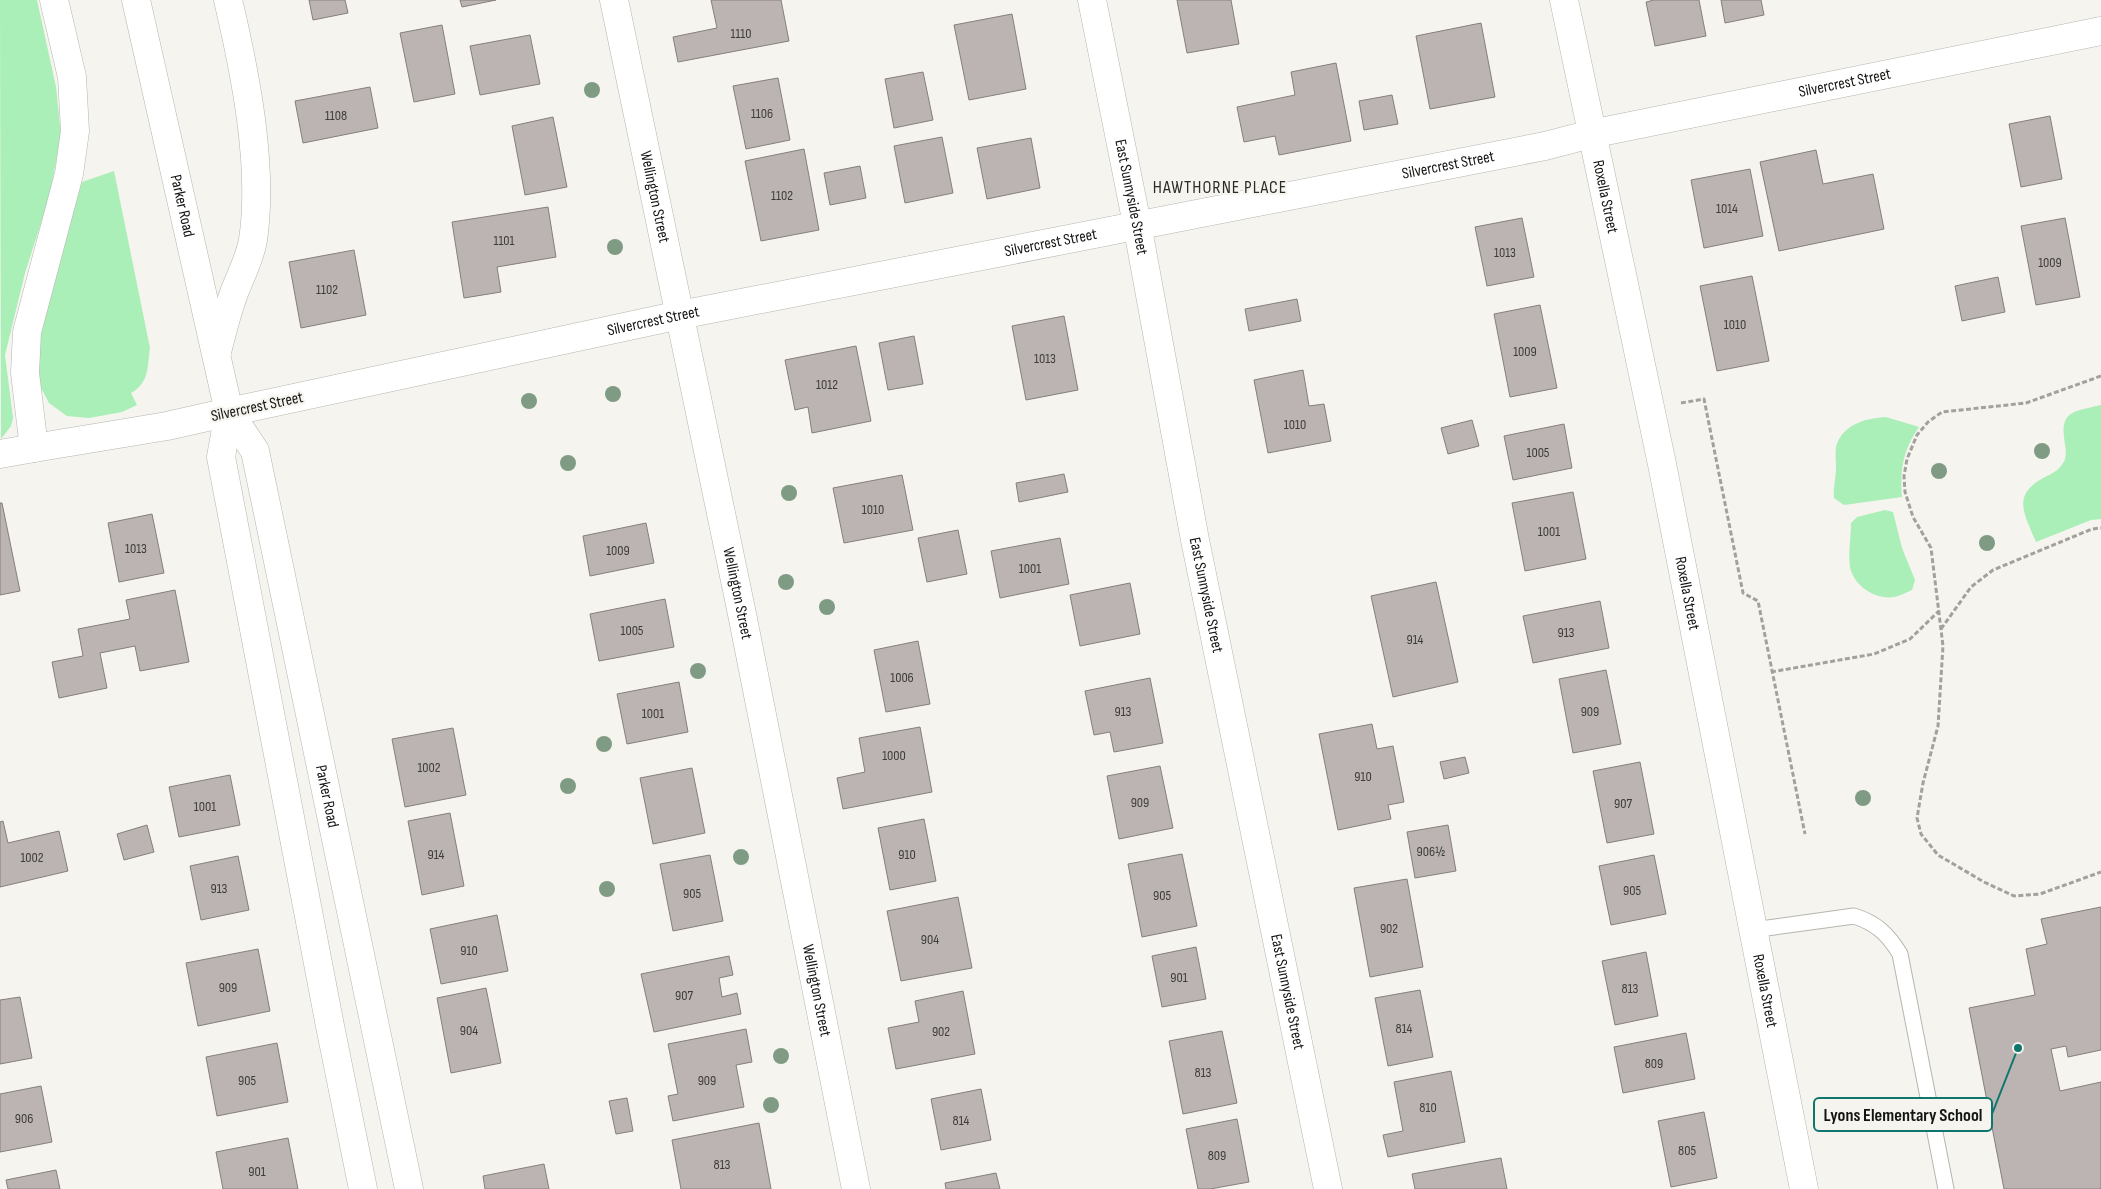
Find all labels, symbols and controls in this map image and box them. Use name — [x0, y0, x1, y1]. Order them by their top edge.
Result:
house number: 1110 — [731, 25, 751, 42]
street label: Silvercrest Street — [1797, 64, 1893, 101]
house number: 1106 — [751, 105, 773, 122]
house number: 1108 — [325, 107, 347, 124]
street label: East Sunnyside Street — [1111, 138, 1152, 257]
street label: Silvercrest Street — [1400, 147, 1496, 183]
street label: Wellington Street — [636, 149, 674, 245]
street label: Roxella Street — [1589, 158, 1623, 235]
street label: Parker Road — [166, 173, 199, 239]
district label: HAWTHORNE PLACE — [1153, 177, 1287, 198]
house number: 1102 — [771, 187, 793, 204]
house number: 1014 — [1716, 200, 1738, 217]
street label: Silvercrest Street — [1003, 224, 1099, 261]
house number: 1101 — [494, 232, 515, 249]
house number: 1013 — [1494, 244, 1516, 261]
house number: 1009 — [2038, 254, 2062, 271]
house number: 1102 — [316, 281, 338, 298]
street label: Silvercrest Street — [605, 302, 701, 340]
house number: 1010 — [1724, 316, 1746, 333]
house number: 1009 — [1513, 343, 1537, 360]
house number: 1013 — [1034, 350, 1056, 367]
house number: 1012 — [816, 376, 838, 393]
street label: Silvercrest Street — [209, 388, 305, 426]
house number: 1010 — [1284, 416, 1306, 433]
house number: 1005 — [1526, 444, 1550, 461]
house number: 1010 — [862, 501, 884, 518]
house number: 1001 — [1538, 523, 1560, 540]
street label: East Sunnyside Street — [1185, 536, 1227, 655]
house number: 1013 — [125, 540, 147, 557]
house number: 1009 — [606, 542, 630, 559]
street label: Wellington Street — [719, 545, 756, 641]
street label: Roxella Street — [1671, 555, 1704, 632]
house number: 1001 — [1019, 560, 1041, 577]
house number: 1005 — [620, 622, 644, 639]
house number: 913 — [1558, 624, 1575, 641]
house number: 914 — [1407, 631, 1424, 648]
house number: 1006 — [890, 669, 914, 686]
house number: 913 — [1115, 703, 1132, 720]
house number: 909 — [1581, 703, 1599, 720]
house number: 1001 — [642, 705, 664, 722]
house number: 1000 — [882, 747, 906, 764]
house number: 1002 — [417, 759, 441, 776]
street label: Parker Road — [311, 763, 343, 829]
house number: 910 — [1354, 768, 1372, 785]
house number: 909 — [1131, 794, 1149, 811]
house number: 907 — [1614, 795, 1632, 812]
house number: 1001 — [194, 798, 216, 815]
house number: 906½ — [1417, 843, 1445, 860]
house number: 914 — [428, 846, 445, 863]
house number: 910 — [898, 846, 916, 863]
house number: 1002 — [20, 849, 44, 866]
house number: 913 — [211, 880, 228, 897]
house number: 905 — [1623, 882, 1641, 899]
house number: 905 — [683, 885, 701, 902]
house number: 905 — [1153, 887, 1171, 904]
house number: 902 — [1380, 920, 1398, 937]
house number: 904 — [921, 931, 939, 948]
street label: East Sunnyside Street — [1267, 932, 1309, 1051]
house number: 910 — [460, 942, 478, 959]
street label: Wellington Street — [798, 943, 835, 1038]
street label: Roxella Street — [1749, 952, 1782, 1029]
house number: 901 — [1170, 969, 1188, 986]
house number: 909 — [219, 979, 237, 996]
house number: 813 — [1622, 980, 1639, 997]
house number: 907 — [675, 987, 693, 1004]
house number: 814 — [1396, 1020, 1413, 1037]
house number: 904 — [460, 1022, 478, 1039]
house number: 902 — [932, 1023, 950, 1040]
house number: 809 — [1645, 1055, 1663, 1072]
house number: 813 — [1195, 1064, 1212, 1081]
house number: 905 — [238, 1072, 256, 1089]
house number: 909 — [698, 1072, 716, 1089]
callout: Lyons Elementary School — [1814, 1098, 1992, 1131]
house number: 810 — [1419, 1099, 1437, 1116]
text: Lyons Elementary School — [1824, 1105, 1982, 1126]
house number: 906 — [15, 1110, 33, 1127]
house number: 814 — [953, 1112, 970, 1129]
house number: 805 — [1678, 1142, 1696, 1159]
house number: 809 — [1208, 1147, 1226, 1164]
house number: 813 — [714, 1156, 731, 1173]
house number: 901 — [248, 1163, 266, 1180]

